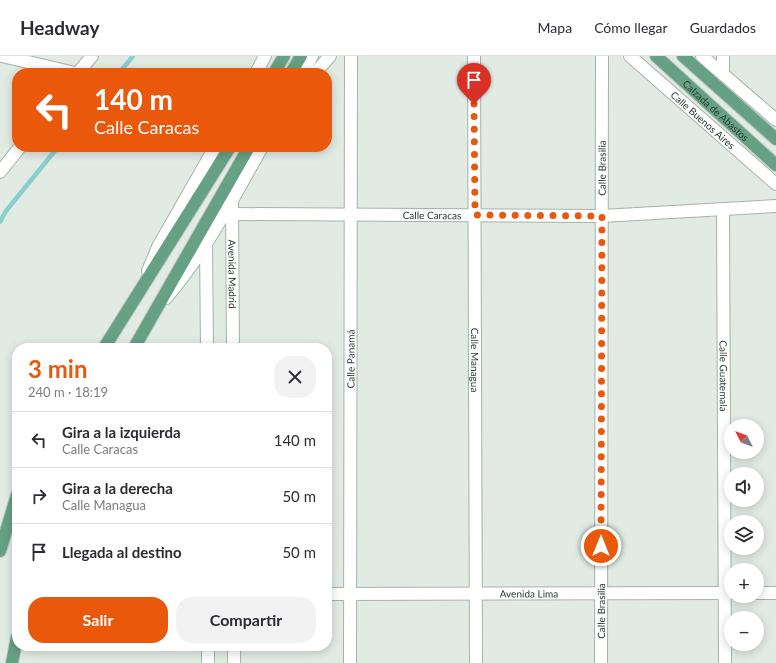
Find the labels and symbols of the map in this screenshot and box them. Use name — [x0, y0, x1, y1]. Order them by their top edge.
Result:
pin — [457, 63, 491, 104]
street label: Calzada de Abastos — [680, 77, 751, 144]
street label: Calle Buenos Aires — [668, 89, 738, 151]
street label: Calle Brasilia — [596, 140, 608, 196]
street label: Calle Caracas — [403, 209, 461, 221]
street label: Avenida Madrid — [226, 239, 239, 309]
street label: Calle Managua — [469, 328, 481, 392]
street label: Calle Panamá — [344, 330, 357, 388]
street label: Calle Guatemala — [718, 340, 730, 412]
north arrow — [724, 419, 764, 459]
position arrow — [580, 525, 622, 567]
street label: Calle Brasilia — [595, 583, 607, 639]
street label: Avenida Lima — [500, 587, 558, 600]

